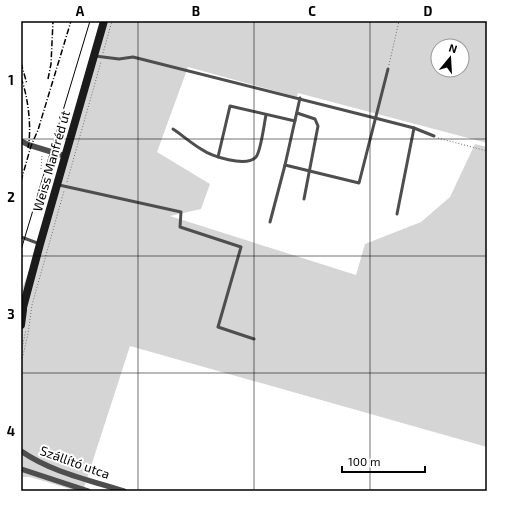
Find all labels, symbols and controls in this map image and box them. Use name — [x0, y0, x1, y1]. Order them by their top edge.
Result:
text: A — [76, 3, 85, 19]
text: B — [192, 3, 200, 19]
text: C — [308, 3, 316, 19]
text: D — [424, 3, 433, 19]
north arrow — [430, 38, 470, 78]
text: N — [447, 41, 459, 55]
text: 1 — [8, 72, 14, 88]
street label: Weiss Manfréd út — [29, 109, 73, 213]
text: 2 — [7, 189, 15, 205]
text: 3 — [7, 306, 15, 322]
text: 4 — [7, 423, 15, 439]
street label: Szállító utca — [38, 442, 112, 482]
scale bar — [342, 448, 425, 474]
text: 100 m — [348, 454, 380, 468]

